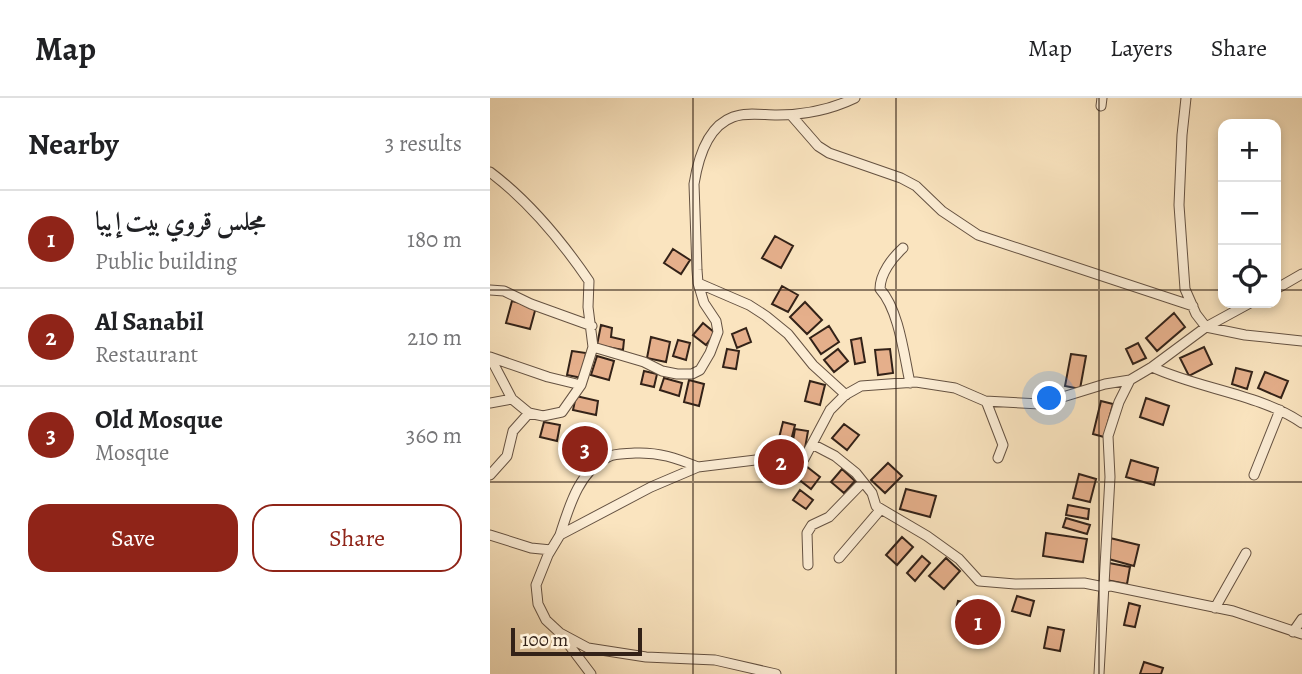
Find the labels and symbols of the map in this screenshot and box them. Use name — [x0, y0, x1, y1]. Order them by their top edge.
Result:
your location — [1032, 381, 1066, 415]
pin: 3 — [562, 423, 608, 475]
pin: 2 — [758, 436, 804, 488]
pin: 1 — [955, 596, 1001, 648]
scale bar — [511, 625, 642, 657]

